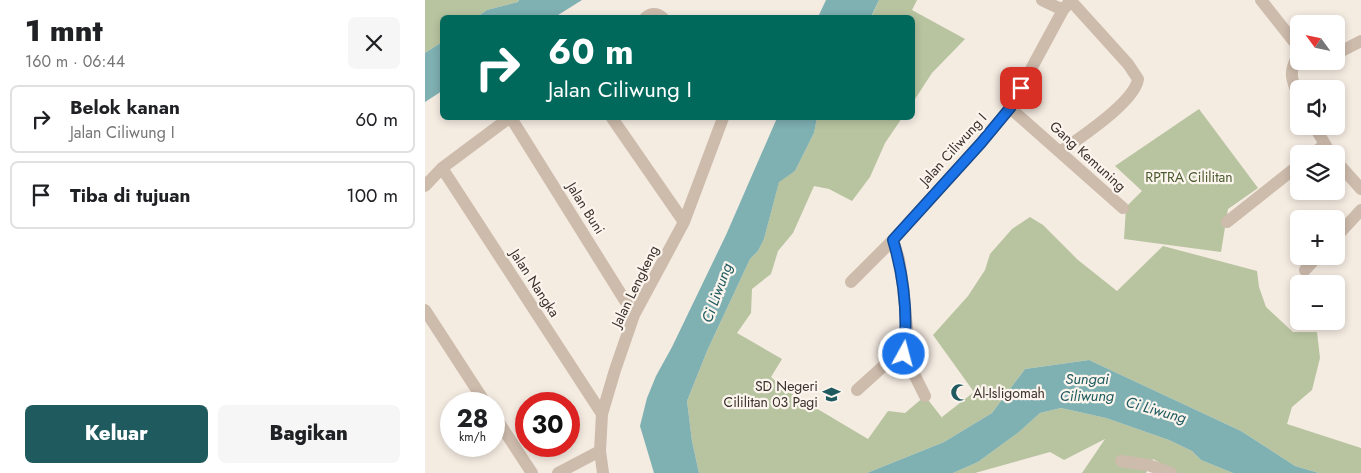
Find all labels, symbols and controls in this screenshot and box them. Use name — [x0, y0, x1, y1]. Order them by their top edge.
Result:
text: 1 mnt — [25, 9, 103, 52]
north arrow — [1290, 15, 1345, 70]
map controls — [1290, 15, 1345, 330]
button: close — [348, 17, 400, 69]
text: 60 m — [548, 27, 634, 77]
icon: right — [465, 35, 530, 100]
text: 160 m · 06:44 — [25, 50, 125, 73]
pin — [1000, 67, 1042, 109]
text: Jalan Ciliwung I — [548, 73, 692, 105]
icon: arrive — [1007, 74, 1035, 102]
button: sound — [1290, 80, 1345, 135]
text: Belok kanan — [70, 94, 180, 121]
icon: right — [27, 105, 55, 133]
text: 60 m — [355, 106, 398, 133]
street label: Jalan Ciliwung I — [914, 108, 991, 191]
street label: Gang Kemuning — [1045, 116, 1131, 196]
text: Jalan Ciliwung I — [70, 121, 175, 144]
button: layers — [1290, 145, 1345, 200]
park label: RPTRA Cililitan — [1145, 167, 1233, 187]
street label: Jalan Buni — [561, 177, 610, 238]
icon: arrive — [27, 181, 55, 209]
text: Tiba di tujuan — [70, 182, 190, 209]
text: 100 m — [346, 182, 398, 209]
button: + — [1290, 210, 1345, 265]
street label: Jalan Lengkeng — [606, 242, 663, 332]
street label: Jalan Nangka — [504, 243, 564, 321]
water label: Ci Liwung — [696, 259, 738, 326]
button: − — [1290, 275, 1345, 330]
position arrow — [877, 327, 929, 379]
water label: Sungai Ciliwung — [1060, 368, 1115, 407]
place label: SD Negeri Cililitan 03 Pagi — [724, 376, 818, 412]
mosque icon: Al-Isligomah — [949, 383, 969, 403]
place label: Al-Isligomah — [973, 383, 1045, 403]
school or university icon: SD Negeri Cililitan 03 Pagi — [822, 384, 842, 404]
water label: Ci Liwung — [1123, 391, 1190, 429]
speed limit sign: 30 — [515, 392, 580, 457]
text: 28 — [456, 400, 489, 436]
button: Keluar — [25, 405, 208, 463]
button: Bagikan — [218, 405, 400, 463]
text: km/h — [459, 428, 486, 446]

